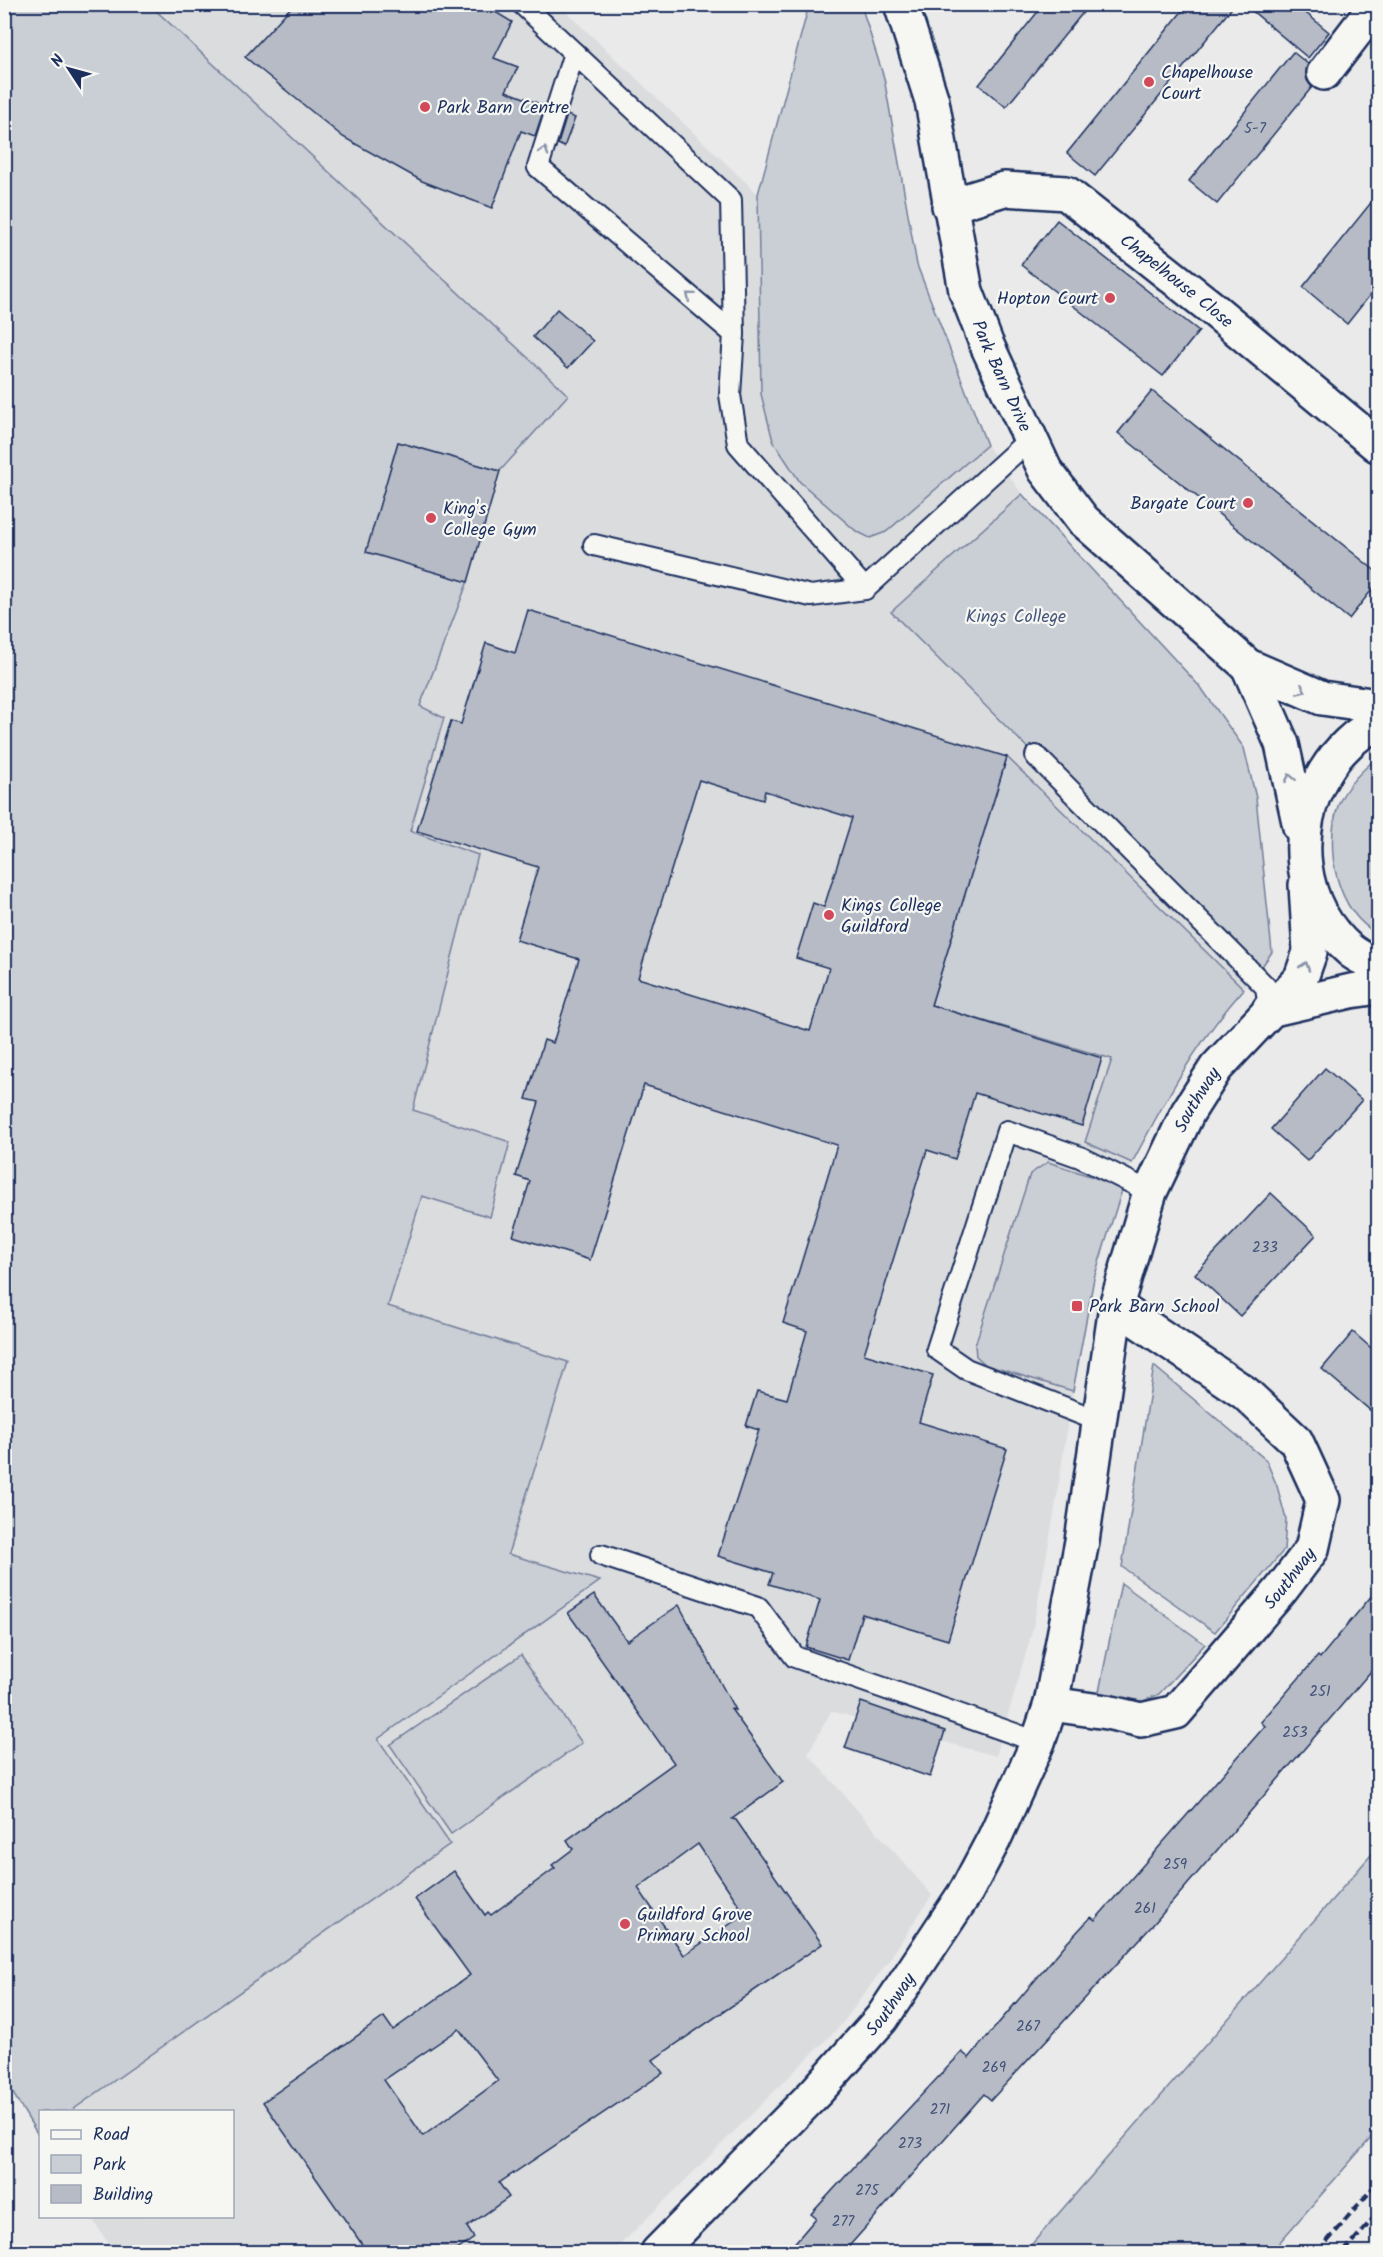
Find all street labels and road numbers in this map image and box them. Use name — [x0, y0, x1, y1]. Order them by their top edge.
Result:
street label: Chapelhouse Close — [1113, 227, 1239, 336]
street label: Park Barn Drive — [963, 316, 1038, 437]
street label: Southway — [1167, 1061, 1229, 1138]
street label: Southway — [1257, 1541, 1325, 1617]
street label: Southway — [859, 1967, 924, 2044]

